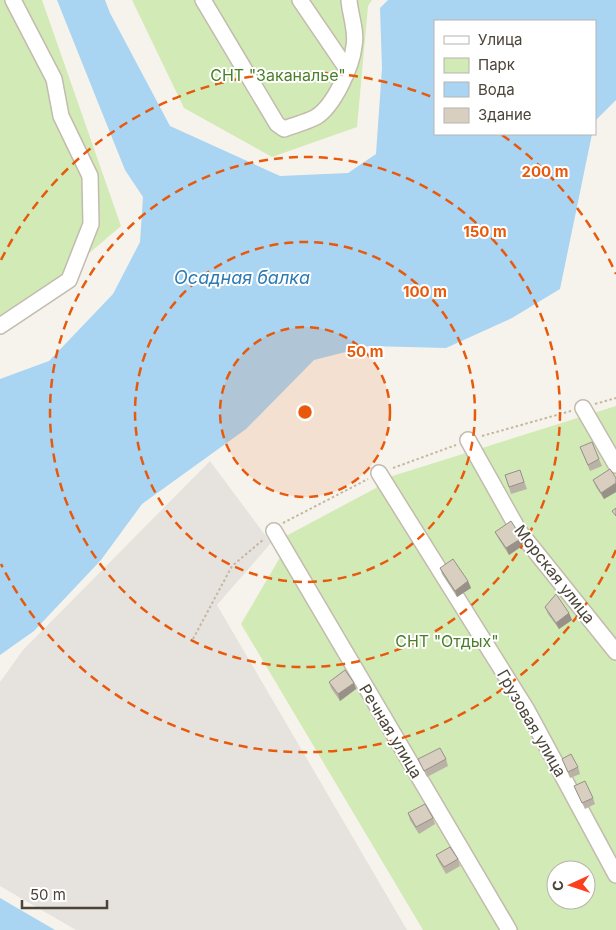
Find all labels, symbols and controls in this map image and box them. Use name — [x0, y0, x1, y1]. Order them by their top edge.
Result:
legend — [434, 20, 596, 135]
text: Улица — [478, 30, 522, 49]
text: Парк — [478, 55, 515, 74]
park label: СНТ "Заканалье" — [210, 65, 346, 85]
text: Вода — [478, 80, 515, 99]
text: Здание — [478, 105, 532, 124]
text: 200 m — [522, 162, 568, 181]
text: 150 m — [463, 222, 507, 241]
water label: Осадная балка — [174, 267, 310, 288]
text: 100 m — [403, 282, 447, 301]
text: 50 m — [347, 342, 383, 361]
centre of rings — [296, 403, 314, 421]
street label: Морская улица — [510, 521, 600, 627]
park label: СНТ "Отдых" — [395, 631, 499, 651]
street label: Грузовая улица — [493, 666, 571, 780]
street label: Речная улица — [355, 680, 427, 782]
north arrow — [546, 860, 596, 910]
scale bar — [22, 878, 108, 910]
text: С — [549, 880, 566, 891]
text: 50 m — [30, 885, 66, 904]

